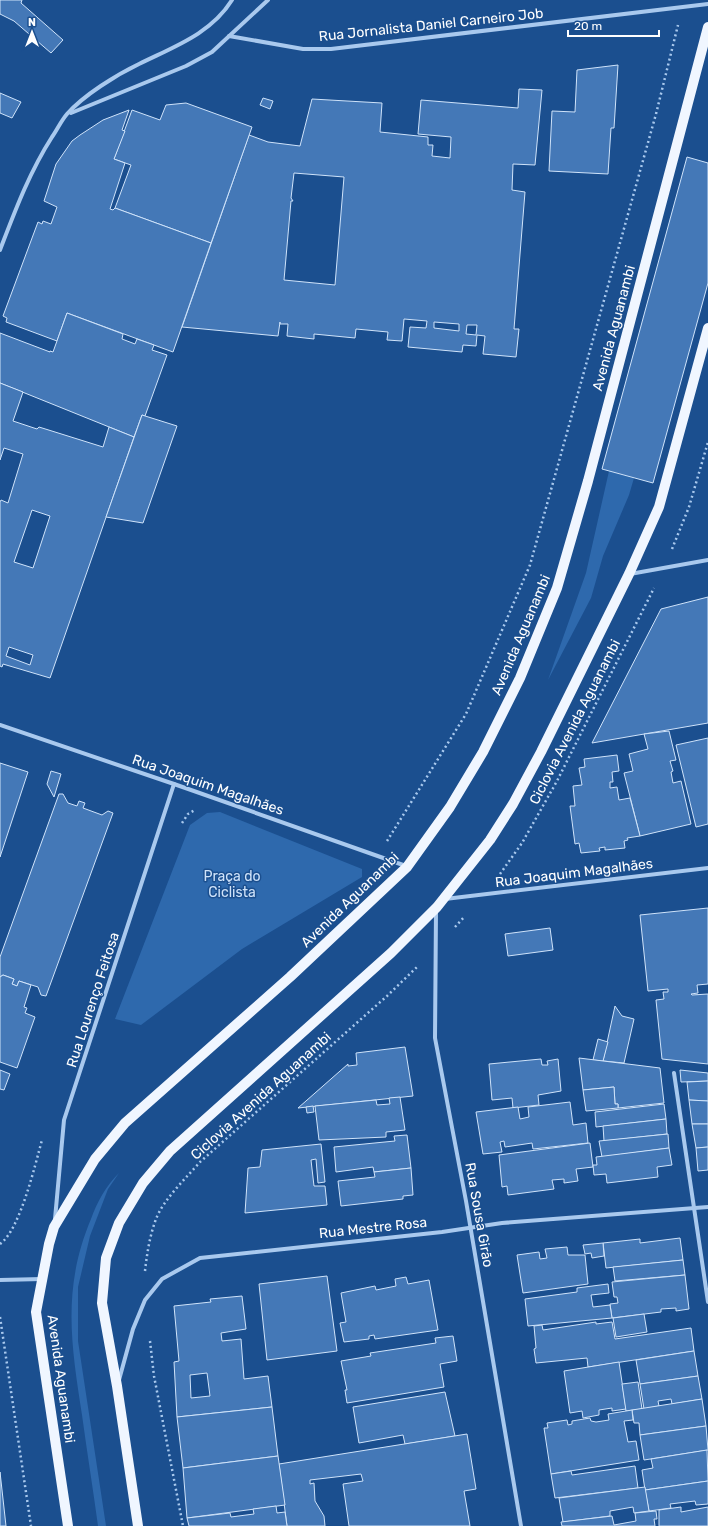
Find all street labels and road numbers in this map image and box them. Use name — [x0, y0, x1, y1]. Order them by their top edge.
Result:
street label: Rua Jornalista Daniel Carneiro Job — [318, 5, 544, 45]
street label: Avenida Aguanambi — [589, 263, 639, 393]
street label: Avenida Aguanambi — [488, 572, 554, 698]
street label: Ciclovia Avenida Aguanambi — [526, 637, 624, 807]
street label: Rua Joaquim Magalhães — [130, 751, 286, 819]
street label: Avenida Aguanambi — [298, 849, 402, 951]
street label: Rua Joaquim Magalhães — [494, 855, 654, 891]
street label: Rua Lourenço Feitosa — [63, 930, 123, 1070]
street label: Ciclovia Avenida Aguanambi — [187, 1028, 335, 1164]
street label: Rua Sousa Girão — [461, 1161, 497, 1269]
street label: Rua Mestre Rosa — [318, 1214, 428, 1242]
street label: Avenida Aguanambi — [44, 1314, 78, 1444]

